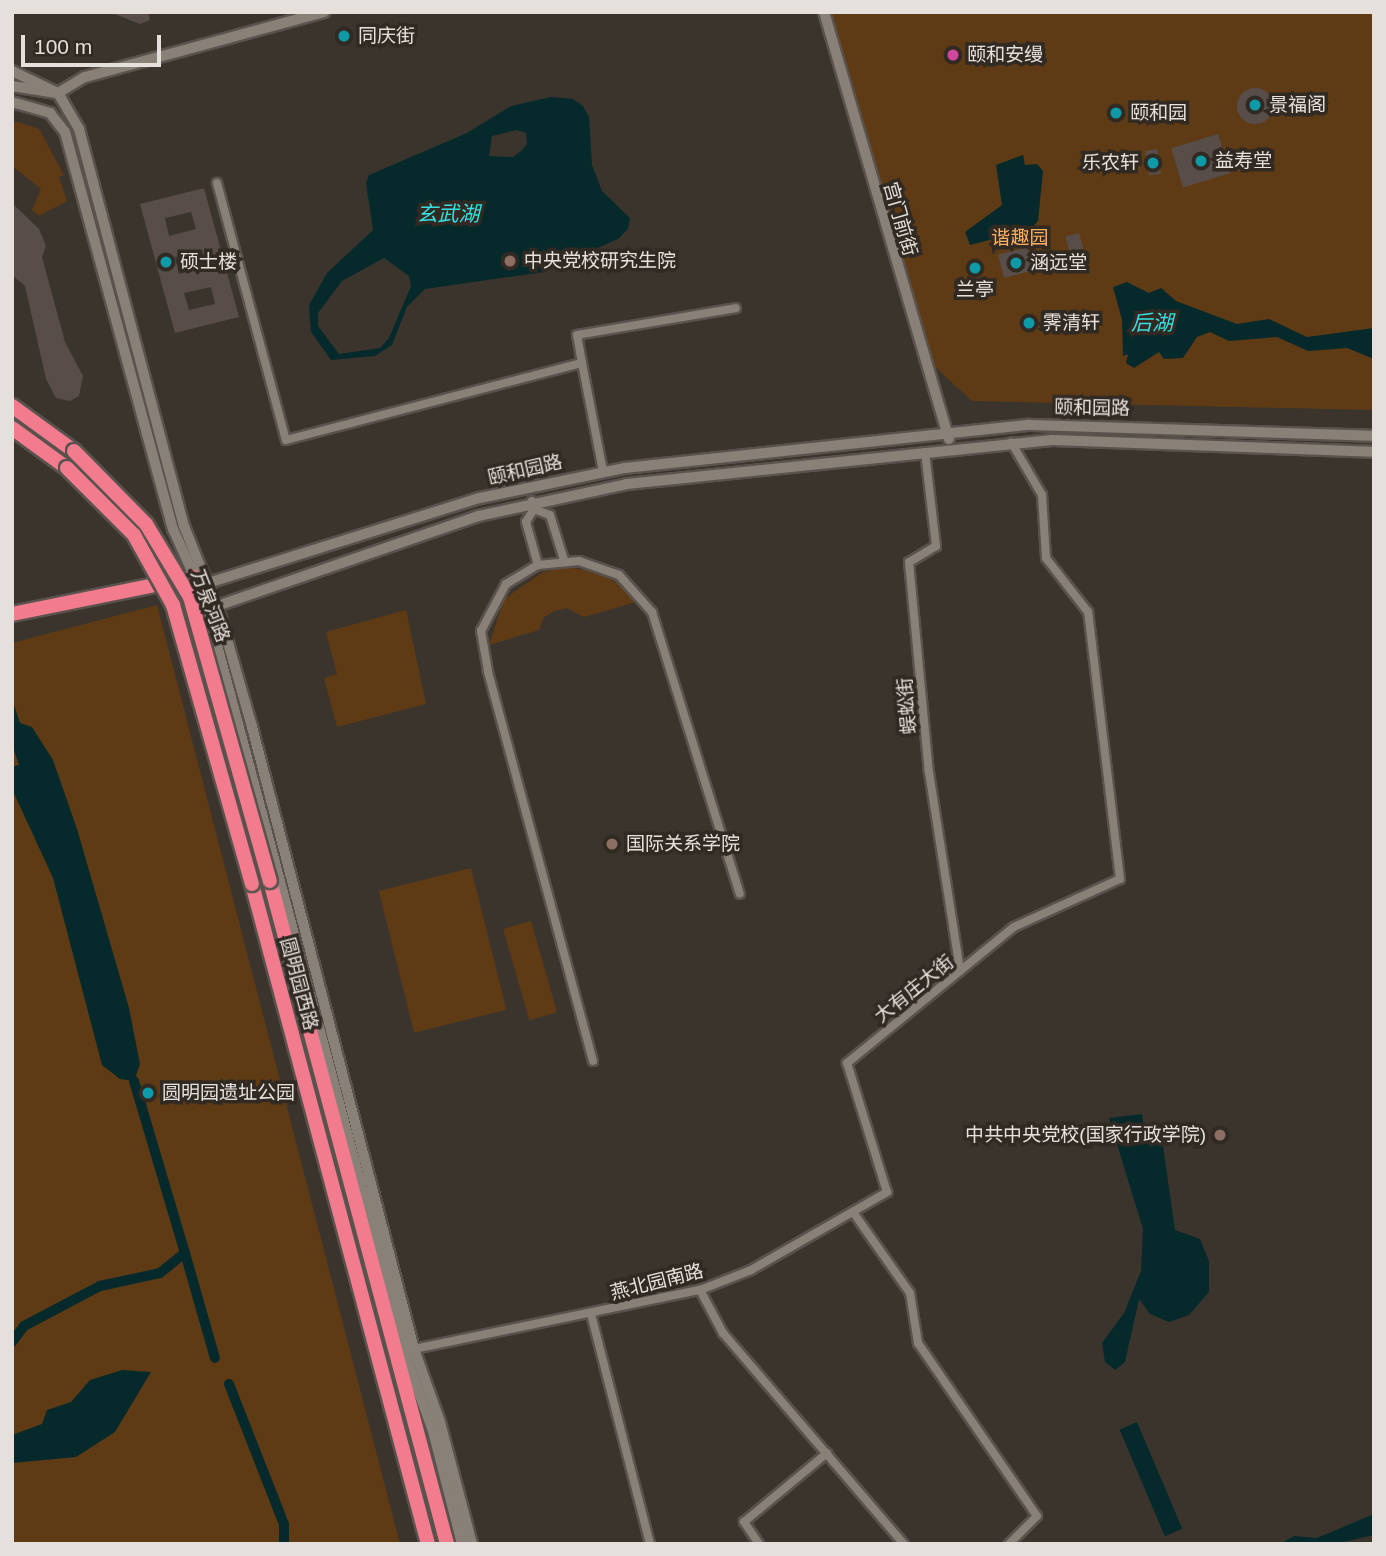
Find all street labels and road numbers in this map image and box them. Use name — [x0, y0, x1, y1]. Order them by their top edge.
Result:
street label: 宫门前街 — [879, 179, 921, 259]
street label: 颐和园路 — [1054, 396, 1130, 420]
street label: 颐和园路 — [485, 450, 565, 490]
street label: 万泉河路 — [186, 566, 234, 646]
street label: 蜈蚣街 — [893, 677, 921, 735]
street label: 圆明园西路 — [276, 935, 322, 1033]
street label: 大有庄大街 — [870, 950, 958, 1028]
street label: 燕北园南路 — [608, 1259, 706, 1305]

